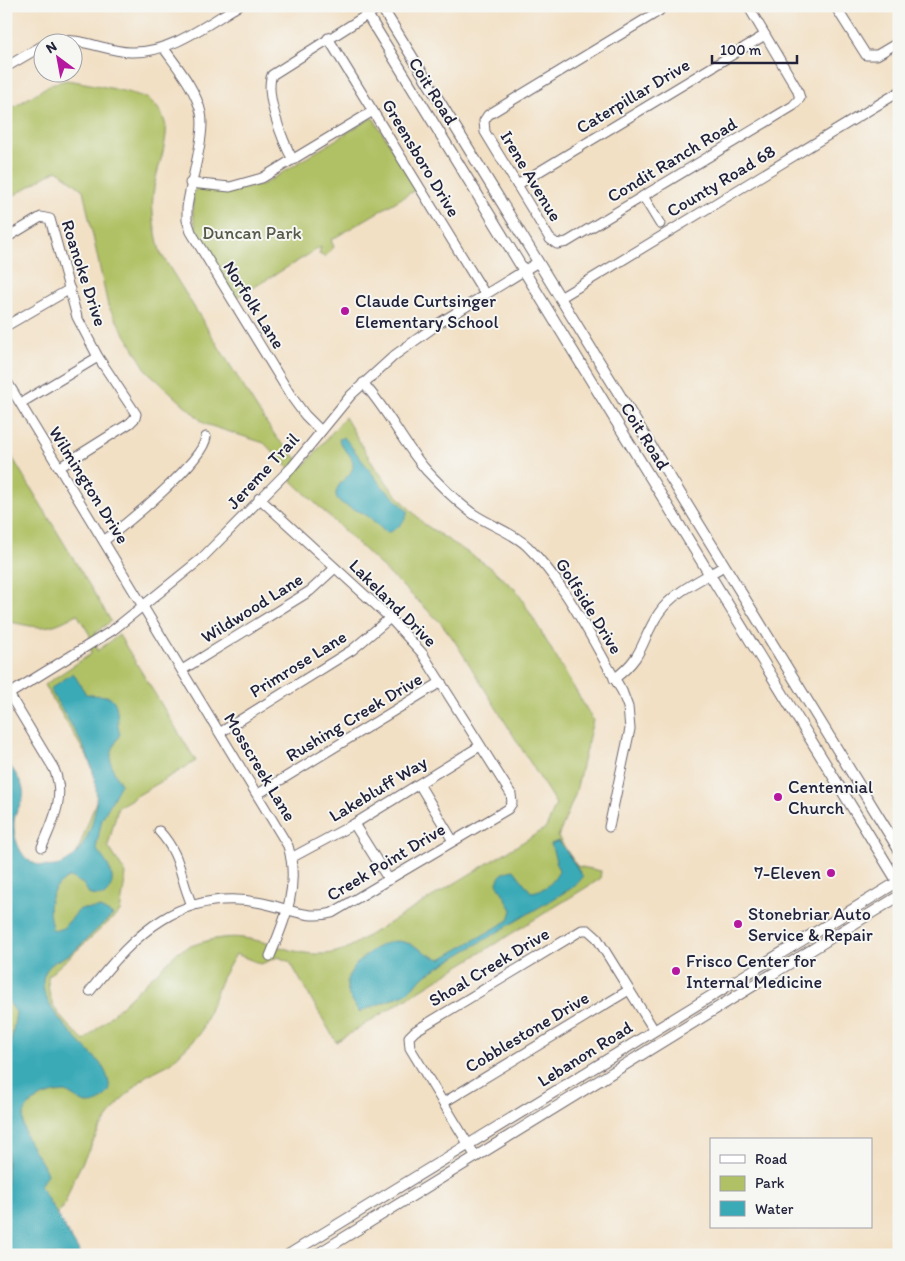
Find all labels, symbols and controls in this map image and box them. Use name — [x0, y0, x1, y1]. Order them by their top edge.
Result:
north arrow — [32, 32, 82, 82]
scale bar — [712, 32, 798, 64]
text: N — [43, 38, 60, 57]
text: 100 m — [720, 41, 762, 59]
street label: Coit Road — [404, 53, 463, 129]
street label: Caterpillar Drive — [572, 53, 694, 139]
street label: Greensboro Drive — [377, 95, 465, 221]
street label: Condit Ranch Road — [603, 113, 741, 207]
street label: Irene Avenue — [495, 127, 567, 225]
street label: County Road 68 — [663, 140, 779, 222]
street label: Roanoke Drive — [56, 217, 112, 329]
park label: Duncan Park — [202, 222, 302, 244]
street label: Norfolk Lane — [218, 257, 290, 353]
place label: Claude Curtsinger Elementary School — [355, 290, 499, 333]
marker: Claude Curtsinger Elementary School — [339, 305, 351, 317]
street label: Coit Road — [616, 398, 675, 474]
street label: Wilmington Drive — [44, 422, 134, 548]
street label: Jereme Trail — [222, 428, 304, 514]
street label: Golfside Drive — [551, 554, 627, 658]
street label: Lakeland Drive — [345, 555, 441, 651]
street label: Wildwood Lane — [197, 568, 307, 648]
street label: Primrose Lane — [245, 625, 351, 703]
street label: Rushing Creek Drive — [282, 668, 426, 766]
street label: Mosscreek Lane — [219, 709, 301, 825]
street label: Lakebluff Way — [325, 751, 431, 827]
place label: Centennial Church — [788, 776, 873, 819]
marker: Centennial Church — [772, 791, 784, 803]
street label: Creek Point Drive — [323, 818, 449, 906]
place label: 7-Eleven — [754, 862, 821, 884]
marker: 7-Eleven — [825, 867, 837, 879]
place label: Stonebriar Auto Service & Repair — [748, 903, 873, 946]
marker: Stonebriar Auto Service & Repair — [732, 918, 744, 930]
street label: Shoal Creek Drive — [425, 922, 553, 1012]
place label: Frisco Center for Internal Medicine — [686, 950, 822, 993]
marker: Frisco Center for Internal Medicine — [670, 965, 682, 977]
street label: Cobblestone Drive — [461, 986, 593, 1078]
street label: Lebanon Road — [534, 1016, 637, 1092]
legend — [710, 1138, 872, 1228]
text: Road — [755, 1150, 788, 1168]
text: Park — [755, 1174, 785, 1192]
text: Water — [755, 1200, 794, 1218]

